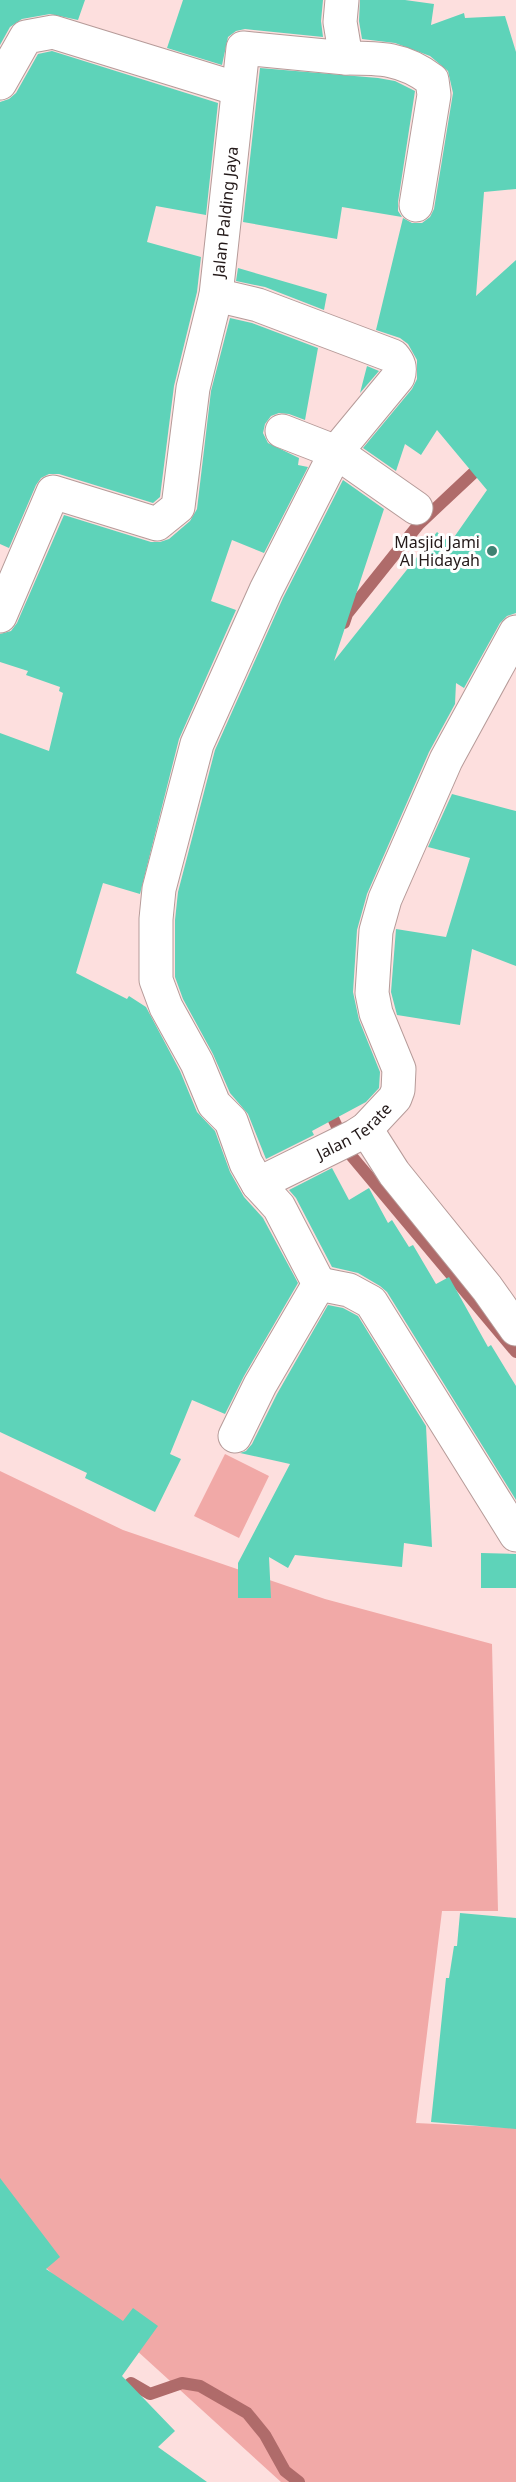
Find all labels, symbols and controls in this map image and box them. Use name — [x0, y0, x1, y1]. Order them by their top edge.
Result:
street label: Jalan Palding Jaya — [207, 145, 243, 281]
place label: Masjid Jami Al Hidayah — [394, 531, 480, 571]
marker: Masjid Jami Al Hidayah — [485, 544, 499, 558]
street label: Jalan Terate — [311, 1098, 396, 1165]

